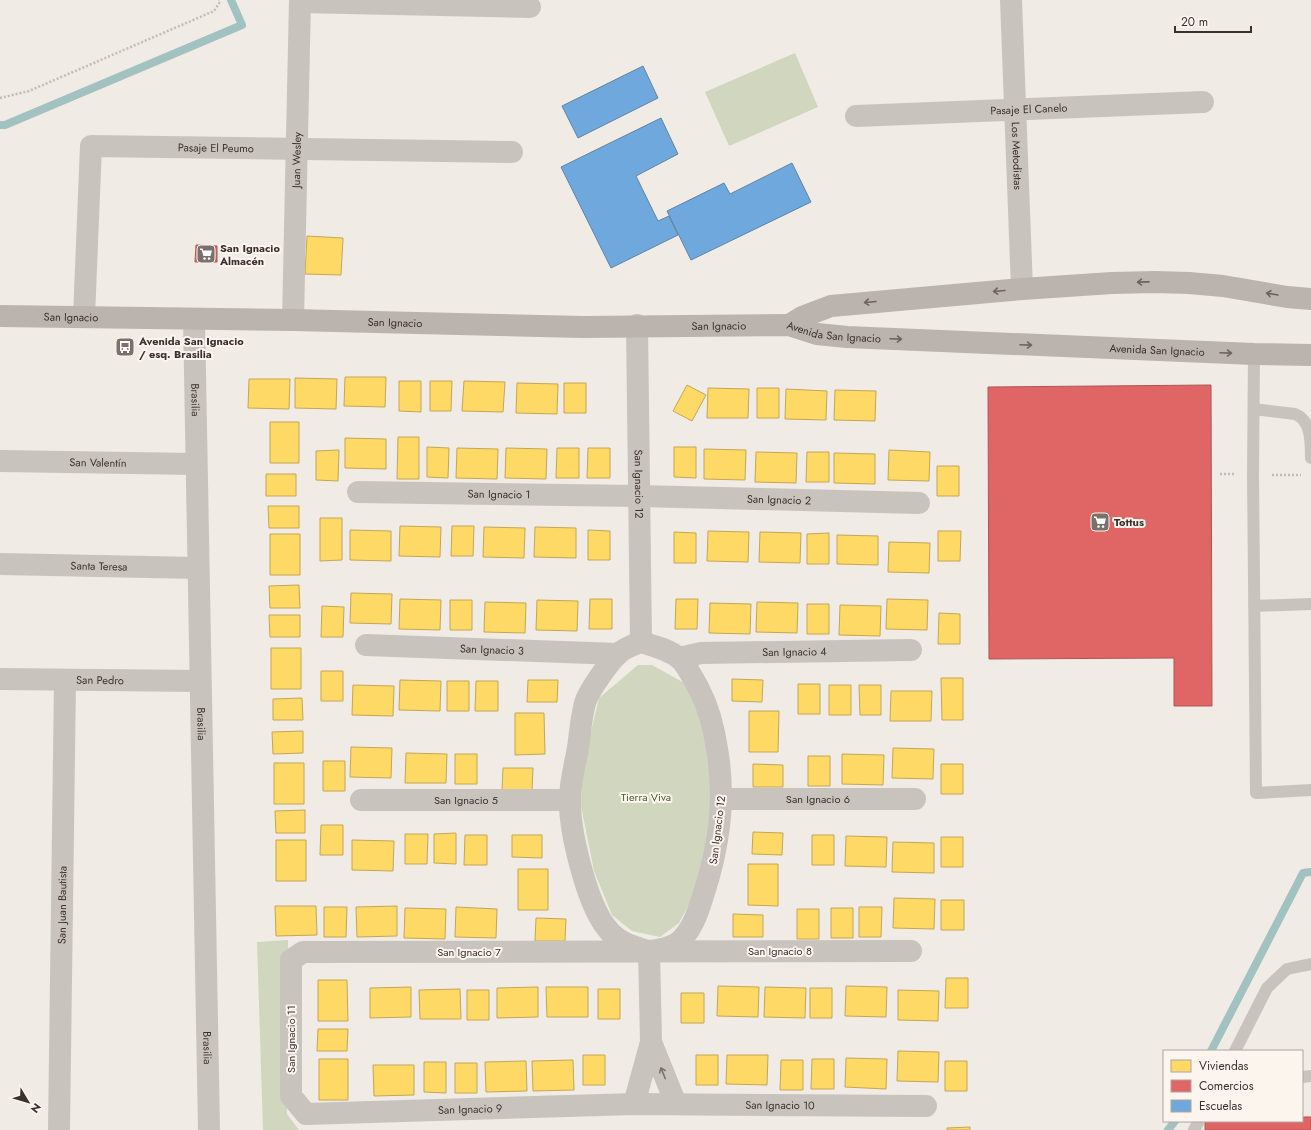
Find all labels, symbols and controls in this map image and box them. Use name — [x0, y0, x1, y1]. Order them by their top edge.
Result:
scale bar — [1175, 8, 1251, 34]
text: 20 m — [1181, 13, 1208, 31]
street label: Pasaje El Canelo — [990, 99, 1068, 119]
street label: Los Metodistas — [1008, 122, 1026, 191]
street label: Juan Wesley — [288, 132, 305, 190]
street label: Pasaje El Peumo — [178, 139, 254, 156]
place label: San Ignacio Almacén — [219, 240, 280, 269]
supermarket icon: San Ignacio Almacén — [195, 243, 217, 265]
one-way arrow — [1137, 278, 1150, 286]
one-way arrow — [993, 287, 1006, 294]
one-way arrow — [1266, 290, 1279, 298]
one-way arrow — [864, 299, 877, 306]
street label: San Ignacio — [44, 309, 98, 325]
street label: San Ignacio — [367, 314, 422, 331]
street label: San Ignacio — [691, 317, 746, 334]
street label: Avenida San Ignacio — [785, 317, 881, 346]
place label: Avenida San Ignacio / esq. Brasilia — [138, 333, 244, 362]
bus stop icon: Avenida San Ignacio / esq. Brasilia — [114, 336, 136, 358]
one-way arrow — [889, 336, 902, 343]
street label: Avenida San Ignacio — [1109, 340, 1205, 360]
one-way arrow — [1019, 341, 1032, 349]
one-way arrow — [1219, 350, 1232, 357]
street label: Brasilia — [187, 383, 204, 417]
street label: San Ignacio 12 — [631, 449, 647, 519]
street label: San Valentín — [69, 454, 127, 471]
street label: San Ignacio 1 — [467, 486, 531, 502]
street label: San Ignacio 2 — [747, 491, 811, 508]
supermarket icon: Tottus — [1089, 511, 1111, 533]
place label: Tottus — [1114, 514, 1144, 530]
street label: Santa Teresa — [70, 557, 128, 575]
street label: San Ignacio 3 — [460, 640, 524, 659]
street label: San Ignacio 4 — [762, 643, 827, 660]
street label: San Pedro — [76, 672, 124, 688]
street label: Brasilia — [193, 707, 210, 741]
park label: Tierra Viva — [621, 789, 671, 805]
street label: San Ignacio 6 — [786, 791, 850, 807]
street label: San Ignacio 5 — [434, 792, 498, 808]
street label: San Ignacio 12 — [705, 795, 729, 865]
street label: San Juan Bautista — [53, 866, 71, 944]
street label: San Ignacio 8 — [748, 943, 812, 959]
street label: San Ignacio 7 — [437, 944, 501, 960]
street label: San Ignacio 11 — [283, 1005, 299, 1073]
street label: Brasilia — [199, 1031, 216, 1065]
legend — [1163, 1050, 1303, 1122]
text: Viviendas — [1199, 1057, 1249, 1075]
one-way arrow — [659, 1068, 667, 1080]
text: Comercios — [1199, 1077, 1254, 1095]
north arrow — [8, 1082, 48, 1122]
street label: San Ignacio 10 — [745, 1097, 815, 1113]
text: Escuelas — [1199, 1097, 1242, 1115]
text: N — [27, 1100, 45, 1117]
street label: San Ignacio 9 — [438, 1100, 502, 1118]

